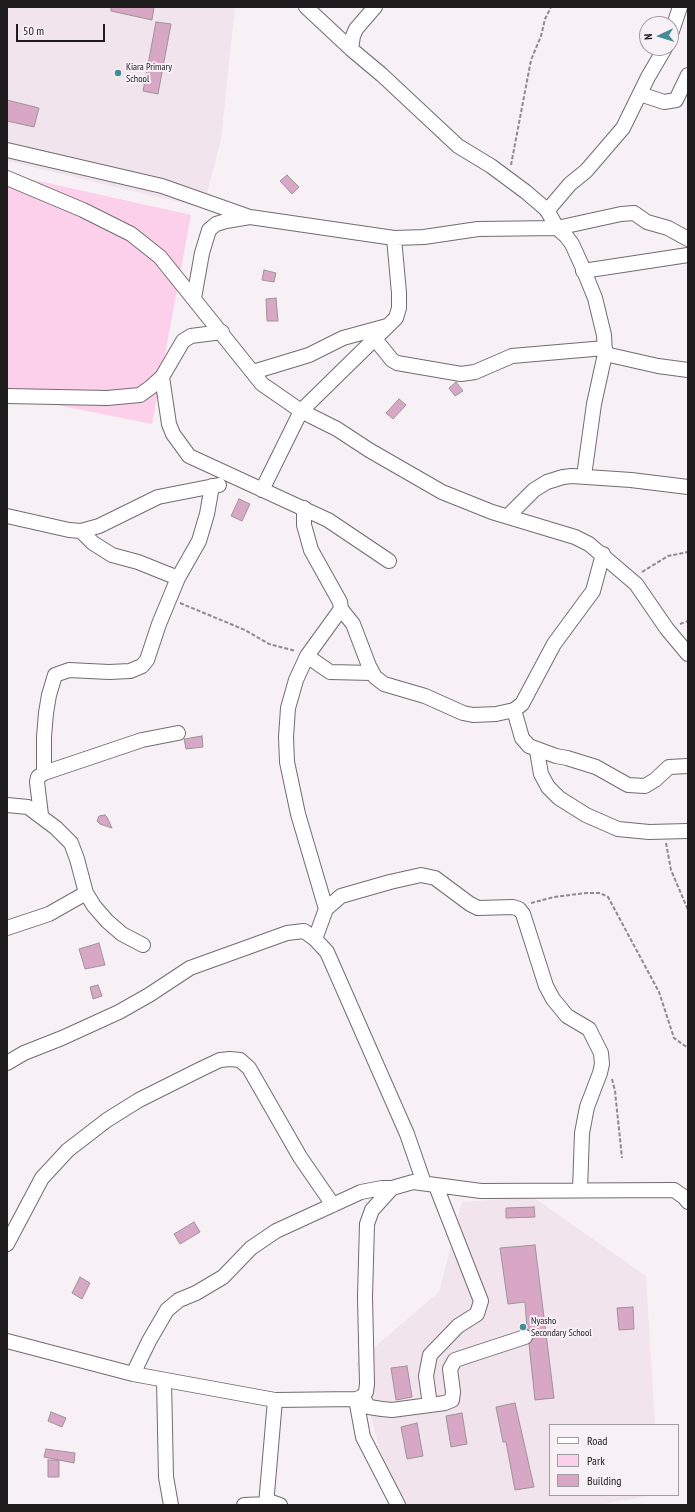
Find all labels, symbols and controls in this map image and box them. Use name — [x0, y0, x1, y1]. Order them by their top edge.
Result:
scale bar — [18, 16, 107, 42]
north arrow — [639, 16, 679, 56]
text: 50 m — [23, 23, 44, 38]
text: N — [641, 33, 655, 40]
place label: Kiara Primary School — [126, 61, 172, 84]
marker: Kiara Primary School — [113, 68, 123, 78]
place label: Nyasho Secondary School — [531, 1315, 592, 1338]
marker: Nyasho Secondary School — [518, 1322, 528, 1332]
legend — [549, 1424, 679, 1496]
text: Road — [587, 1433, 607, 1448]
text: Park — [587, 1453, 605, 1468]
text: Building — [587, 1473, 622, 1488]

